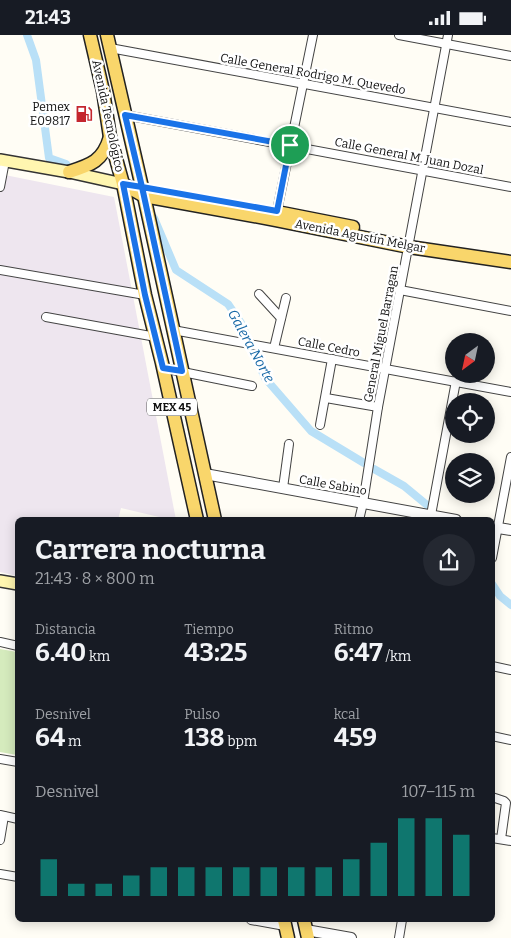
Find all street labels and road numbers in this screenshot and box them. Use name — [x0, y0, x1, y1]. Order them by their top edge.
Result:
street label: Calle General Rodrigo M. Quevedo — [219, 51, 407, 97]
street label: Avenida Tecnológico — [89, 59, 127, 174]
street label: Calle General M. Juan Dozal — [333, 135, 485, 177]
street label: Avenida Agustín Melgar — [294, 216, 427, 256]
street label: General Miguel Barragan — [361, 264, 401, 404]
street label: Calle Cedro — [297, 334, 361, 360]
road number: MEX 45 — [147, 399, 197, 416]
street label: Calle Sabino — [298, 472, 368, 498]

